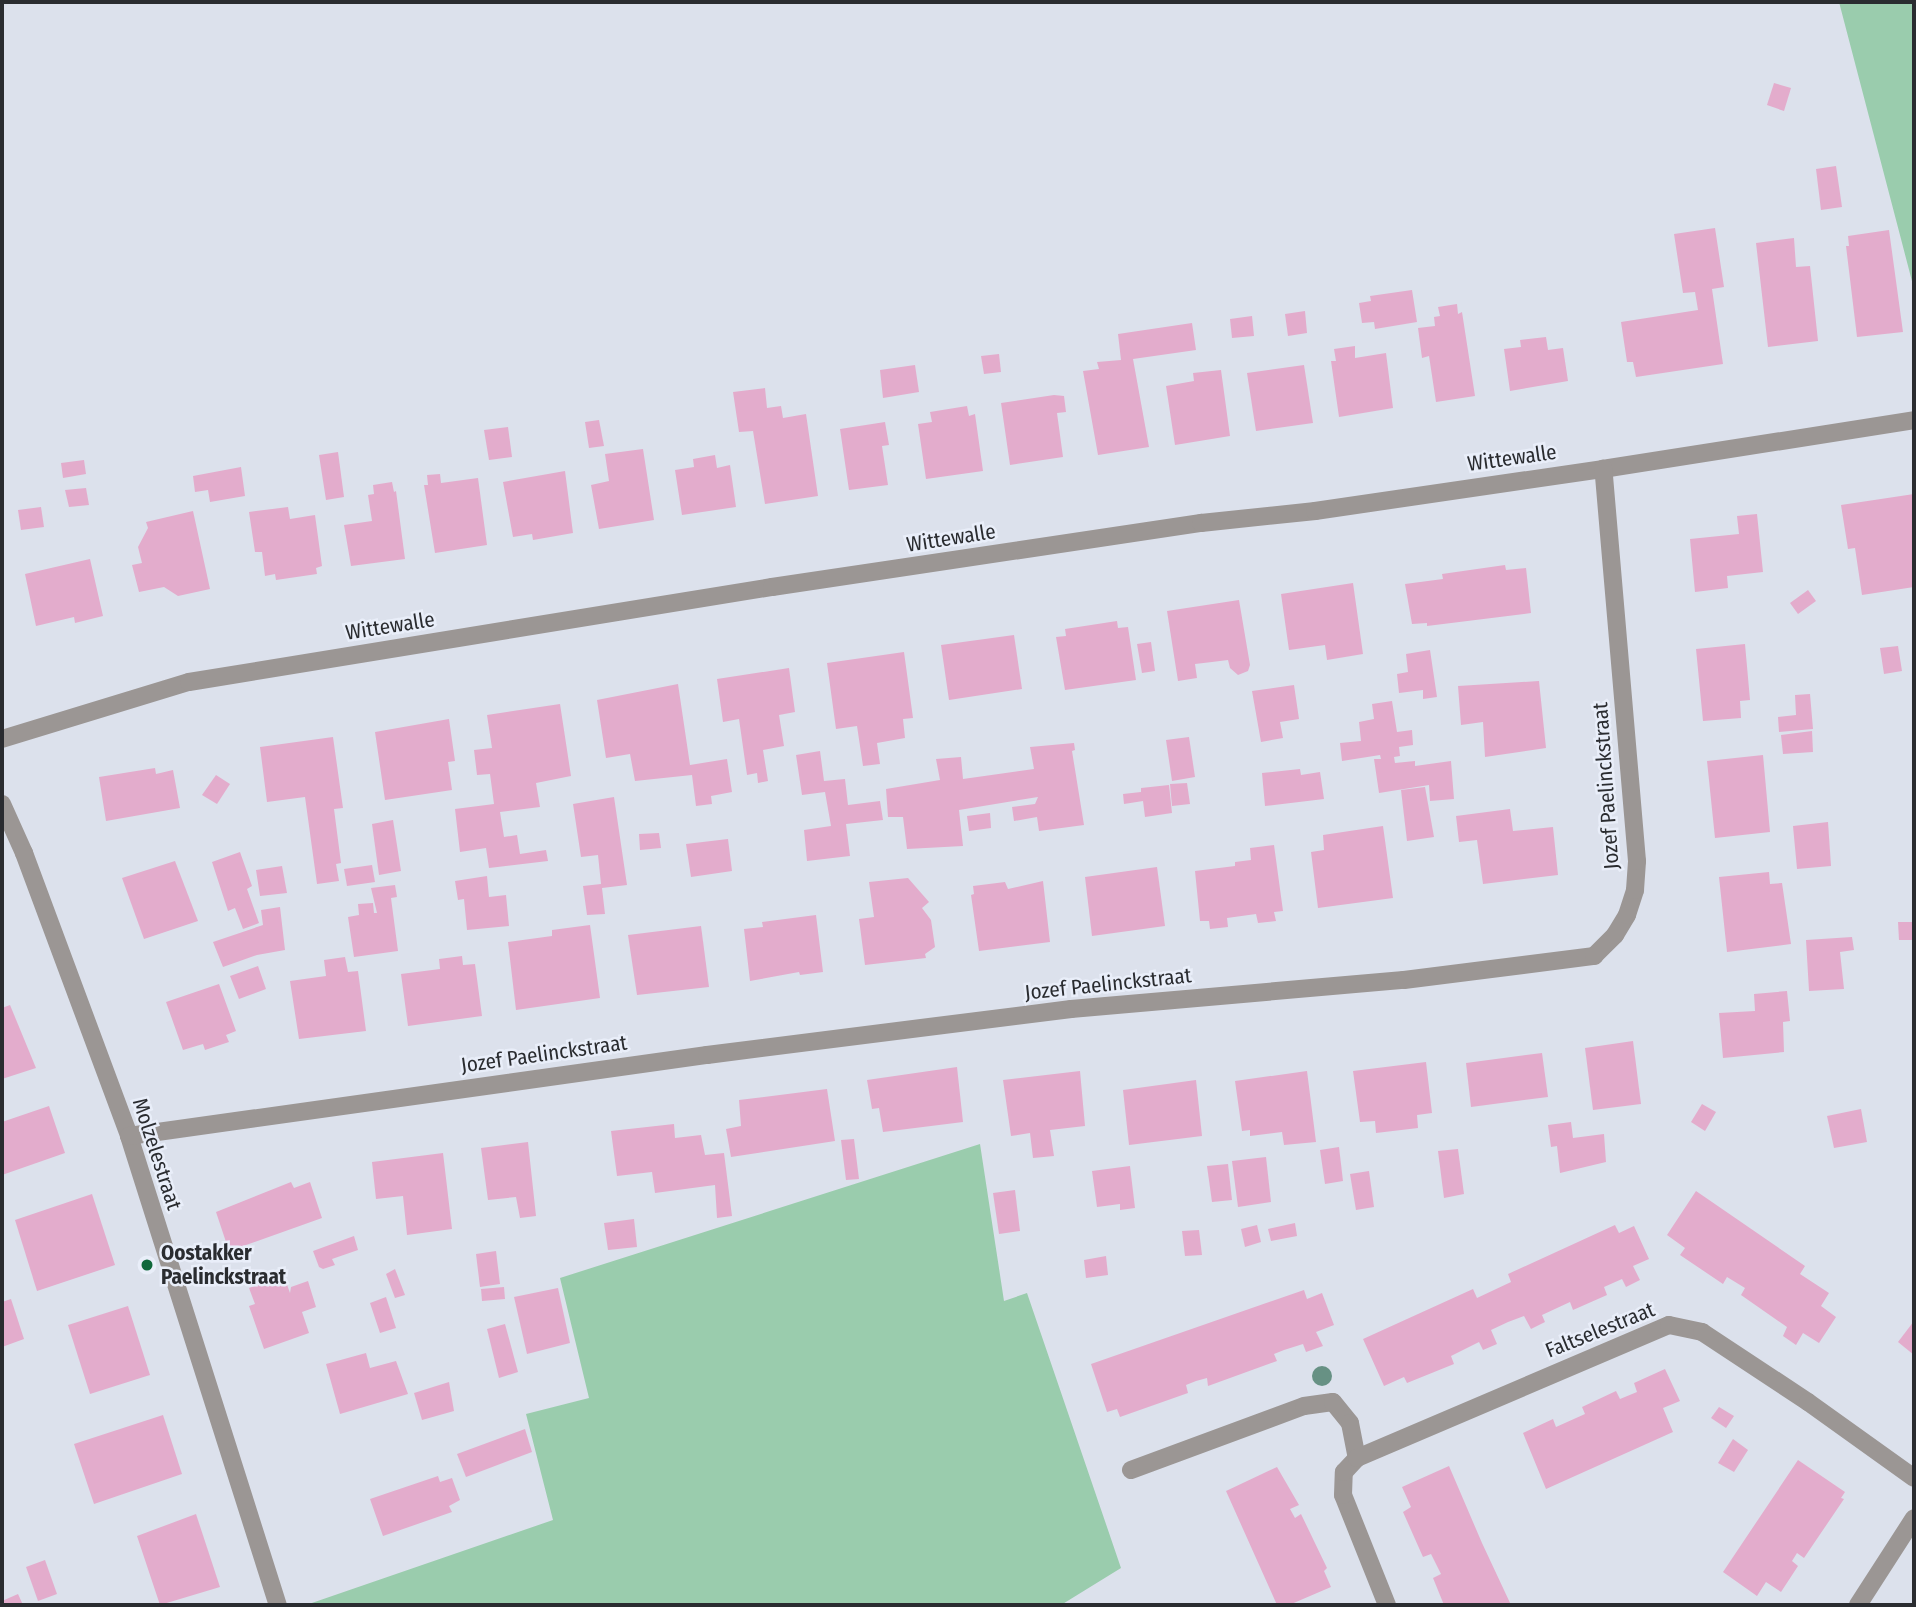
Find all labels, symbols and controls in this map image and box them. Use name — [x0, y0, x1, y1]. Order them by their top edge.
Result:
street label: Wittewalle — [1466, 439, 1558, 477]
street label: Wittewalle — [905, 519, 997, 557]
street label: Wittewalle — [344, 607, 436, 645]
street label: Jozef Paelinckstraat — [1588, 702, 1624, 870]
street label: Jozef Paelinckstraat — [1023, 963, 1193, 1005]
street label: Jozef Paelinckstraat — [459, 1030, 629, 1078]
street label: Molzelestraat — [127, 1095, 187, 1213]
place label: Oostakker Paelinckstraat — [161, 1240, 286, 1290]
marker: Oostakker Paelinckstraat — [139, 1257, 155, 1273]
street label: Faltselestraat — [1542, 1297, 1658, 1363]

